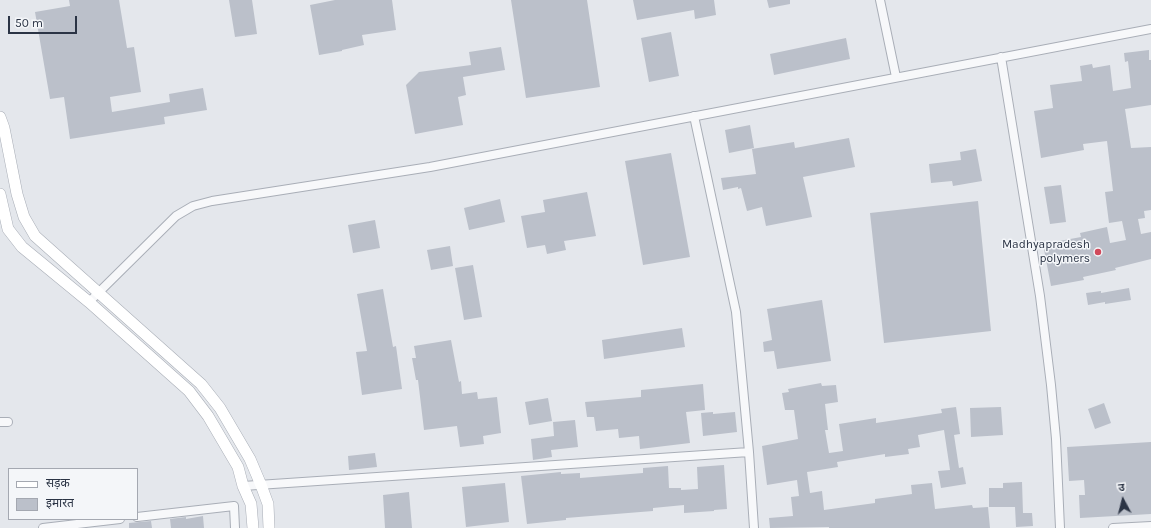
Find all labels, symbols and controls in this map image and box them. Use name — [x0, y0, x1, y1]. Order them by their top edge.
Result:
scale bar — [10, 8, 79, 34]
text: 50 m — [15, 16, 43, 30]
place label: Madhyapradesh polymers — [1002, 238, 1090, 266]
marker: Madhyapradesh polymers — [1093, 247, 1103, 257]
legend — [8, 468, 138, 520]
text: सड़क — [46, 476, 70, 490]
north arrow — [1103, 480, 1143, 520]
text: उ — [1117, 481, 1125, 494]
text: इमारत — [46, 496, 74, 510]

